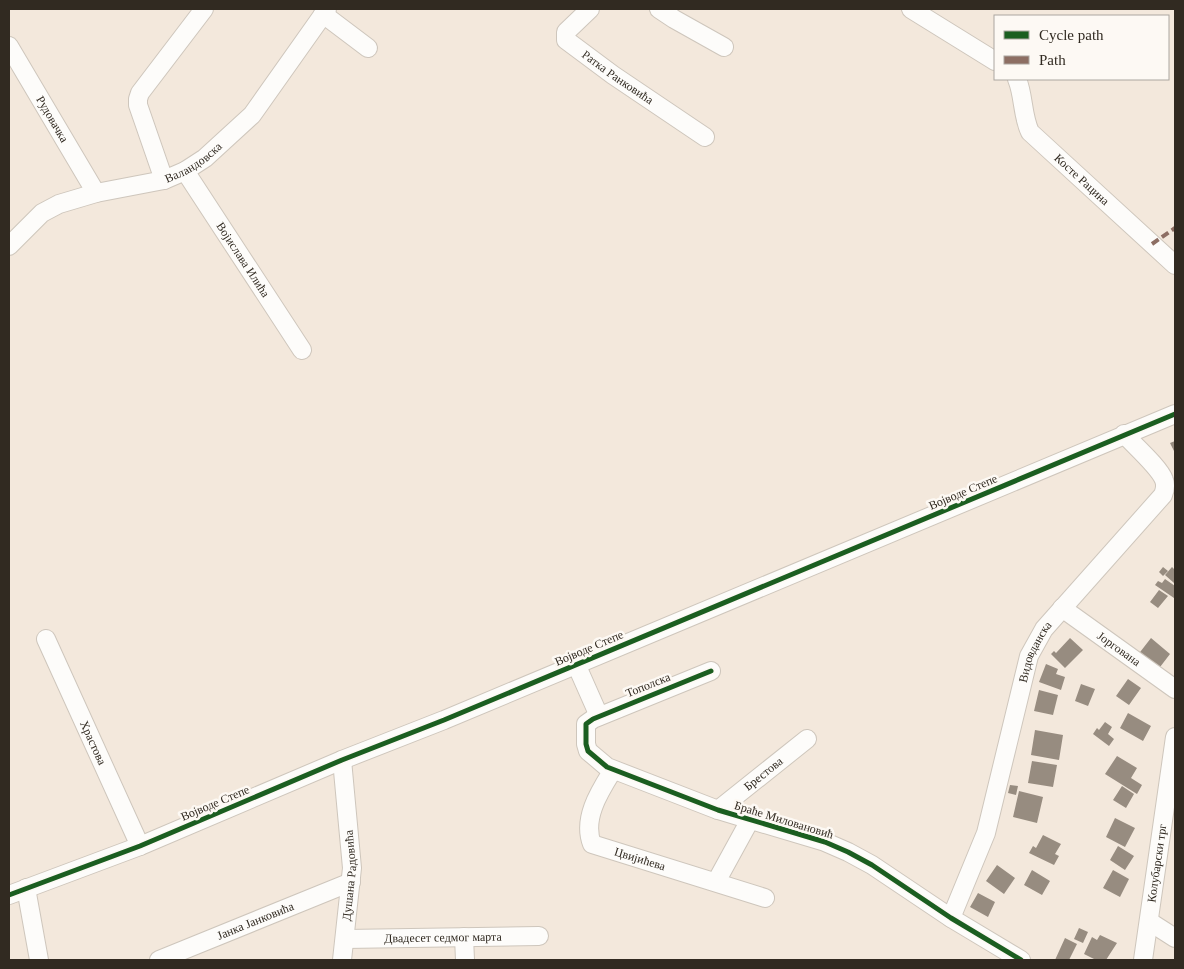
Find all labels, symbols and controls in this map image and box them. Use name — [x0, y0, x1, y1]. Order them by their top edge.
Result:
legend — [994, 15, 1169, 80]
text: Cycle path — [1039, 27, 1104, 43]
street label: Ратка Ранковића — [579, 47, 657, 108]
text: Path — [1039, 52, 1066, 68]
street label: Рудовачка — [33, 93, 72, 145]
street label: Валандовска — [163, 139, 225, 186]
street label: Косте Рацина — [1052, 151, 1113, 209]
street label: Војислава Илића — [213, 220, 273, 300]
street label: Војводе Степе — [927, 471, 999, 513]
street label: Видовданска — [1016, 618, 1055, 684]
street label: Војводе Степе — [553, 627, 625, 669]
street label: Јоргована — [1095, 629, 1144, 669]
street label: Тополска — [624, 669, 673, 700]
street label: Храстова — [77, 718, 110, 768]
street label: Брестова — [741, 754, 786, 794]
street label: Војводе Степе — [179, 782, 251, 824]
street label: Браће Миловановић — [733, 798, 835, 842]
street label: Колубарски трг — [1144, 823, 1170, 903]
street label: Душана Радовића — [339, 829, 359, 922]
street label: Цвијићева — [613, 844, 668, 874]
street label: Јанка Јанковића — [215, 899, 296, 943]
street label: Двадесет седмог марта — [384, 930, 503, 945]

